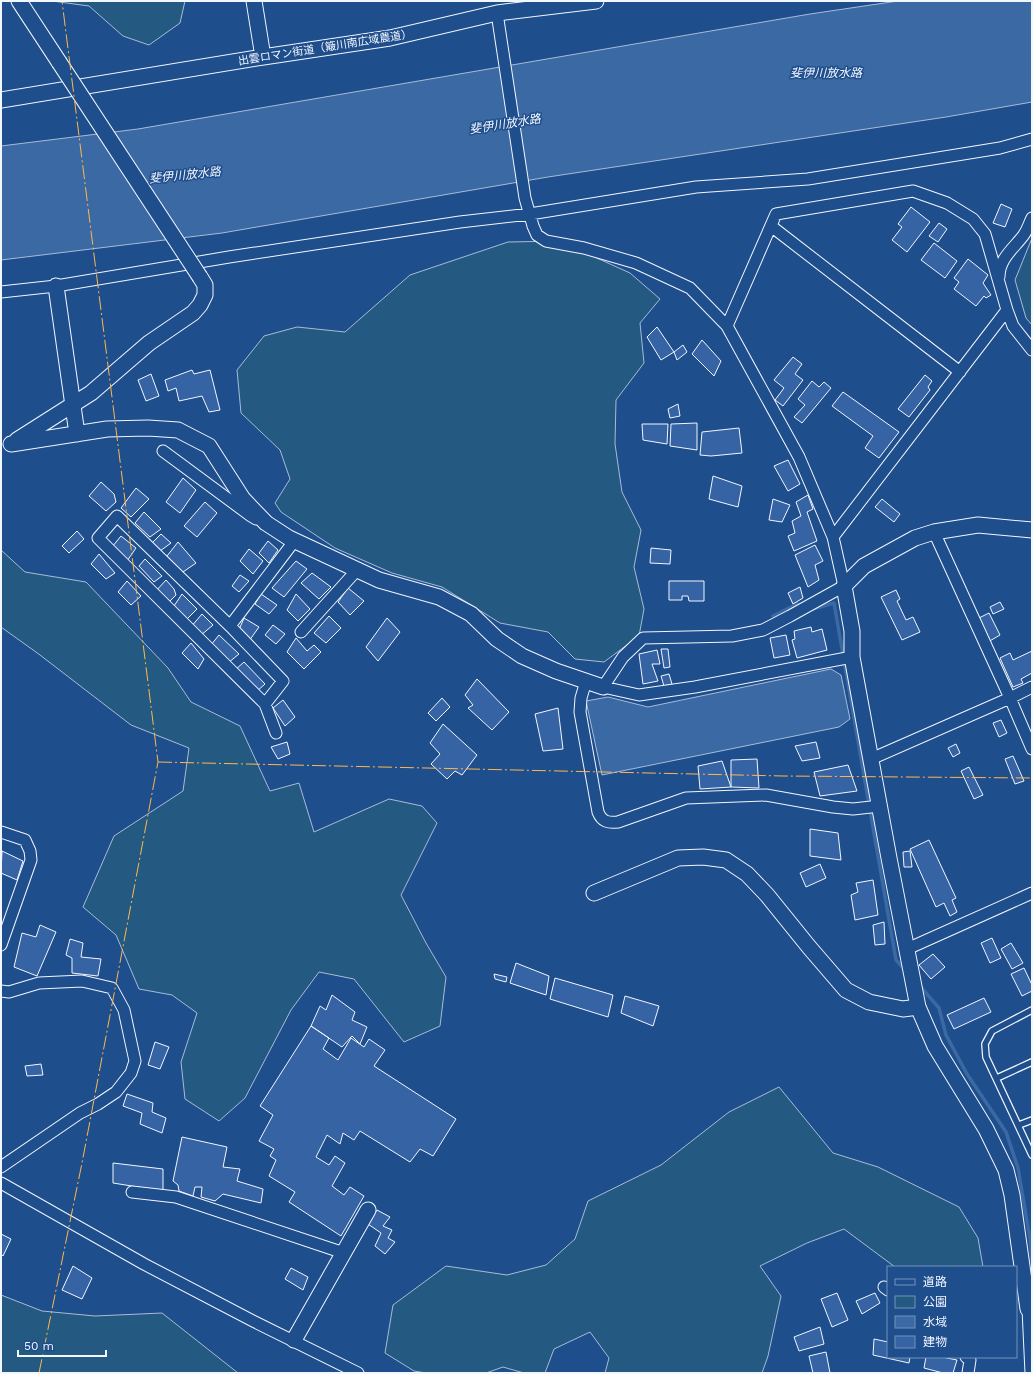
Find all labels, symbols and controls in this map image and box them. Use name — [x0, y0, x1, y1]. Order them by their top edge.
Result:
street label: 出雲ロマン街道（簸川南広域農道） — [237, 27, 413, 68]
water label: 斐伊川放水路 — [790, 66, 863, 80]
water label: 斐伊川放水路 — [468, 111, 543, 137]
water label: 斐伊川放水路 — [148, 164, 223, 186]
legend — [887, 1266, 1017, 1358]
text: 道路 — [923, 1275, 947, 1289]
text: 公園 — [923, 1295, 947, 1309]
text: 水域 — [923, 1315, 947, 1329]
scale bar — [18, 1332, 106, 1358]
text: 建物 — [923, 1335, 947, 1349]
text: 50 m — [24, 1339, 54, 1353]

